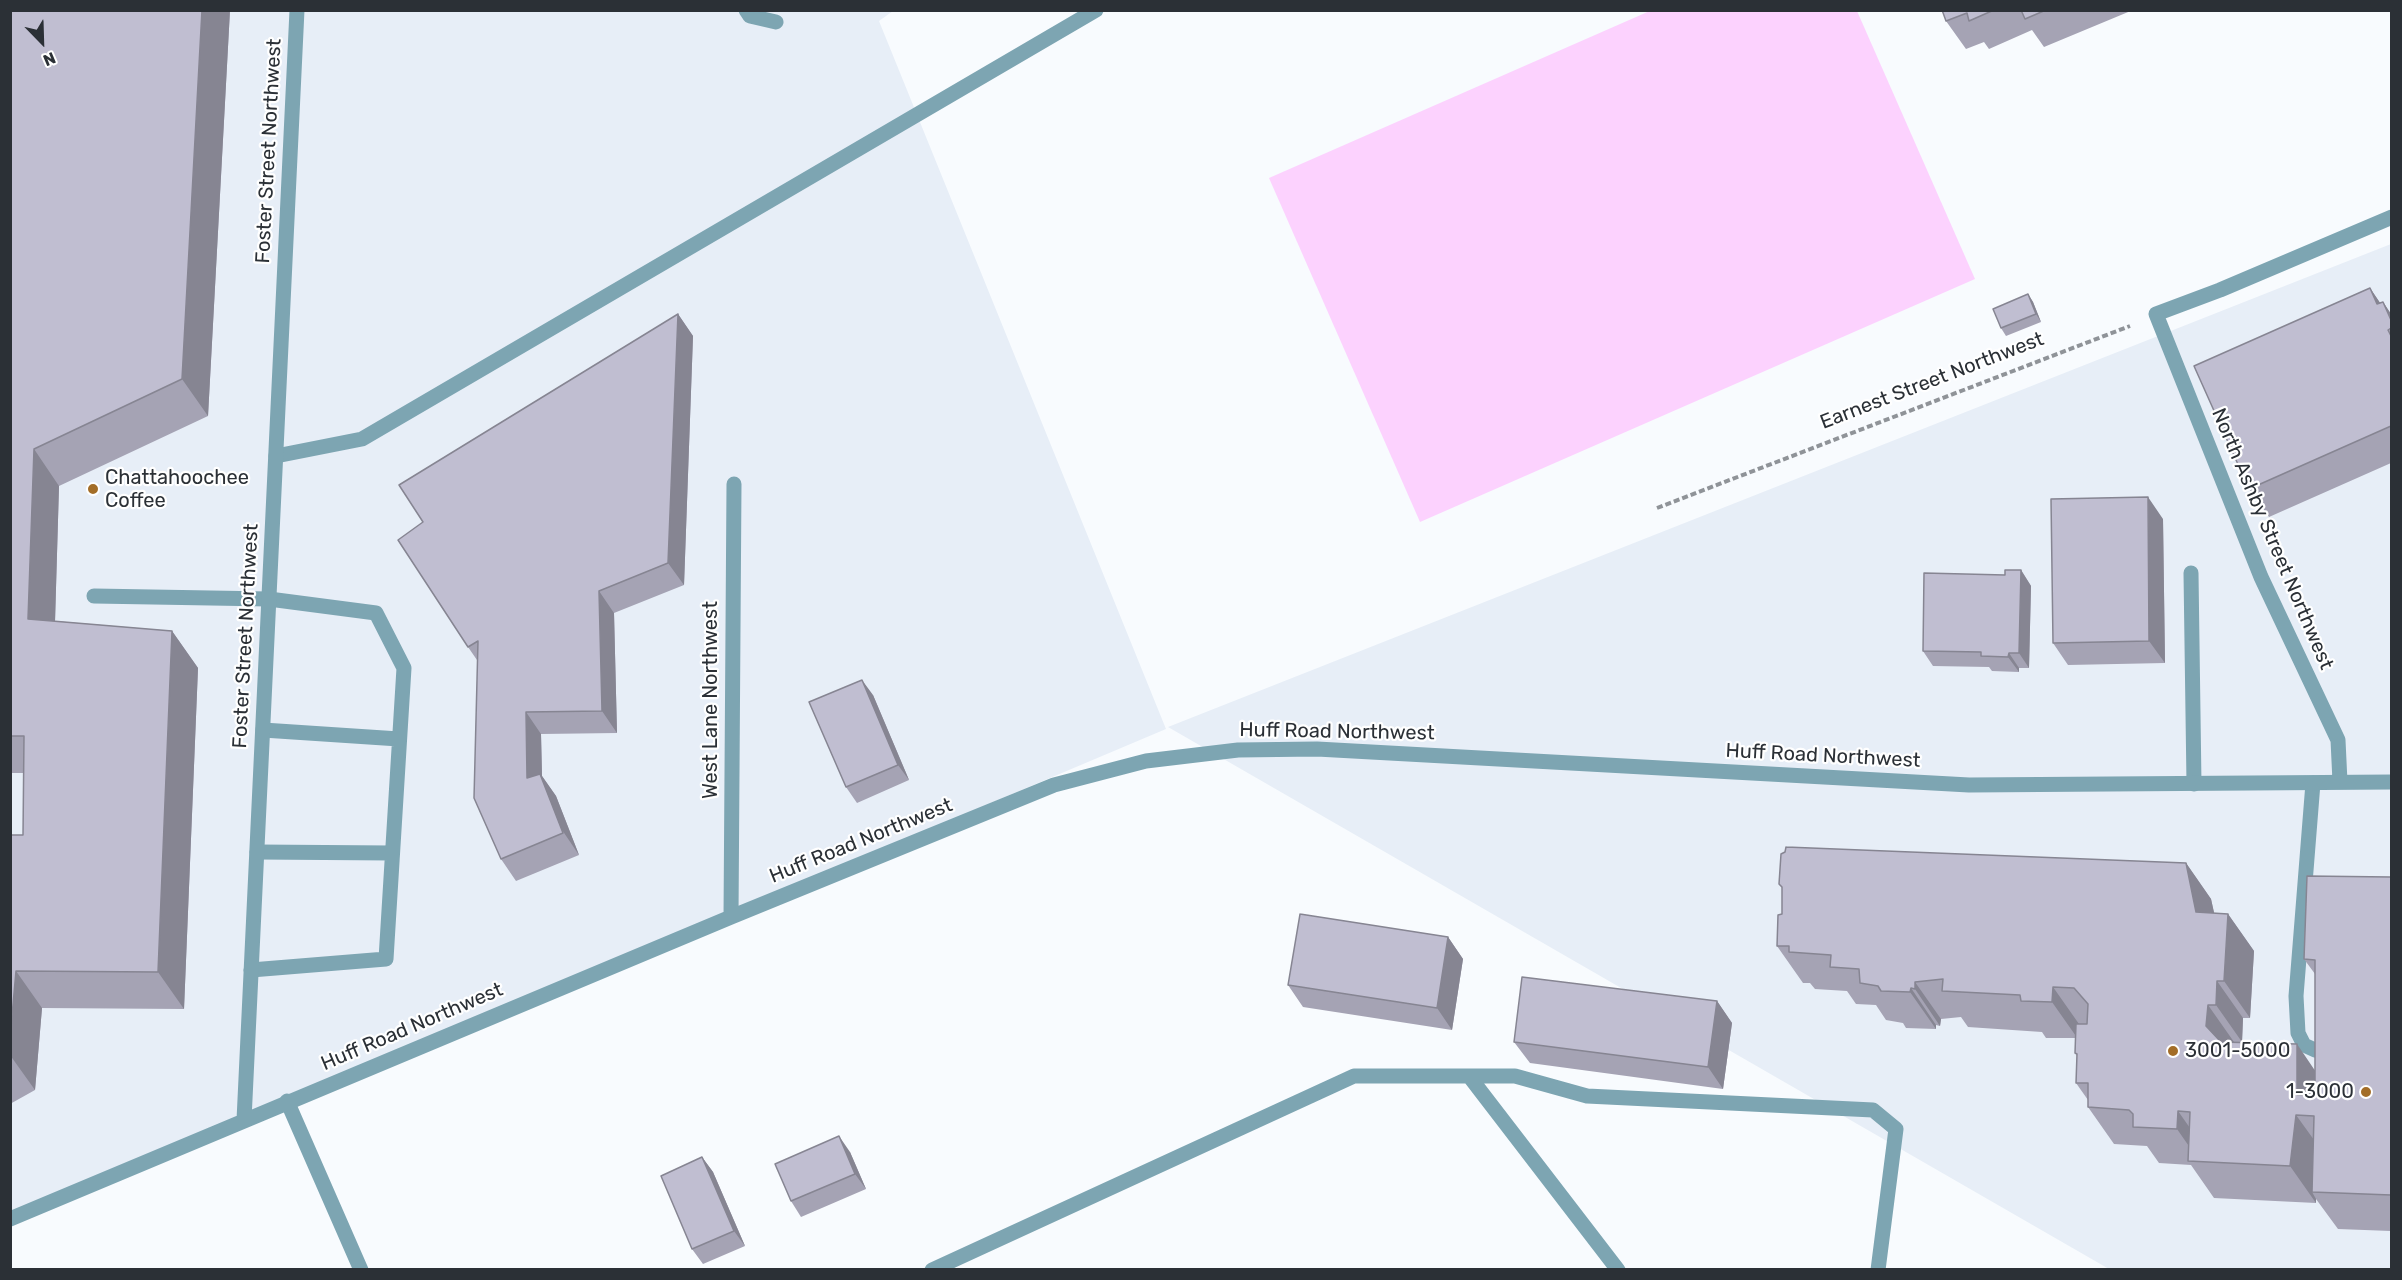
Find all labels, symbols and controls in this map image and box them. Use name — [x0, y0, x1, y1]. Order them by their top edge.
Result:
north arrow — [12, 12, 72, 72]
street label: Foster Street Northwest — [251, 38, 287, 264]
text: N — [40, 48, 58, 70]
street label: Earnest Street Northwest — [1817, 327, 2047, 435]
street label: North Ashby Street Northwest — [2206, 405, 2338, 673]
place label: Chattahoochee Coffee — [105, 466, 249, 513]
marker: Chattahoochee Coffee — [86, 482, 100, 496]
street label: Foster Street Northwest — [228, 523, 264, 749]
street label: West Lane Northwest — [699, 601, 723, 799]
street label: Huff Road Northwest — [1239, 718, 1435, 746]
street label: Huff Road Northwest — [1725, 739, 1921, 773]
street label: Huff Road Northwest — [766, 793, 956, 889]
street label: Huff Road Northwest — [317, 978, 507, 1076]
place label: 3001-5000 — [2185, 1039, 2290, 1063]
marker: 3001-5000 — [2166, 1044, 2180, 1058]
place label: 1-3000 — [2286, 1080, 2354, 1104]
marker: 1-3000 — [2359, 1085, 2373, 1099]

